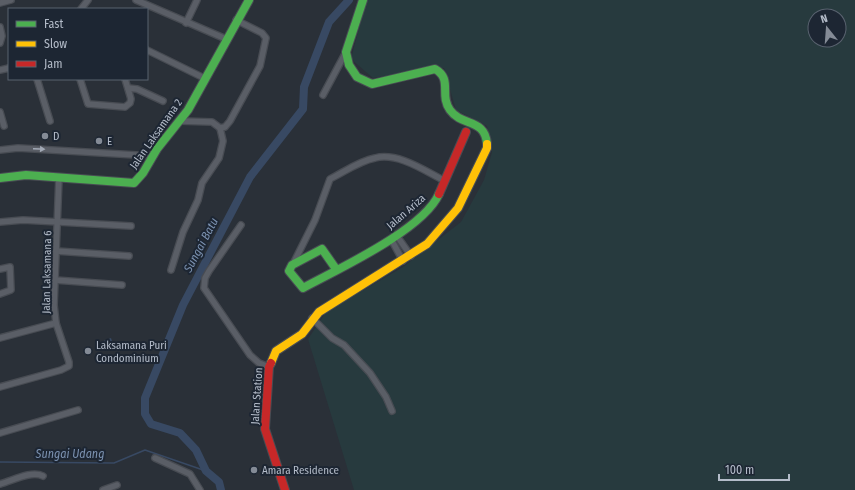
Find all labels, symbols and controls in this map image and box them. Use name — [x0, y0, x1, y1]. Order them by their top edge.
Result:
legend — [8, 8, 148, 80]
north arrow — [807, 8, 847, 48]
text: N — [819, 12, 829, 26]
text: Fast — [44, 17, 63, 31]
text: Slow — [44, 37, 67, 51]
text: Jam — [44, 57, 62, 71]
street label: Jalan Laksamana 2 — [127, 96, 185, 172]
place label: D — [53, 130, 59, 143]
marker: D — [40, 131, 50, 141]
place label: E — [107, 135, 112, 148]
marker: E — [94, 136, 104, 146]
one-way arrow — [33, 146, 45, 153]
street label: Jalan Ariza — [384, 192, 428, 232]
water label: Sungai Batu — [180, 215, 221, 275]
street label: Jalan Laksamana 6 — [40, 230, 54, 314]
place label: Laksamana Puri Condominium — [96, 339, 167, 365]
marker: Laksamana Puri Condominium — [83, 346, 93, 356]
street label: Jalan Station — [249, 367, 265, 425]
water label: Sungai Udang — [35, 447, 104, 461]
scale bar — [719, 456, 789, 482]
text: 100 m — [725, 463, 754, 477]
place label: Amara Residence — [262, 464, 339, 477]
marker: Amara Residence — [249, 465, 259, 475]

